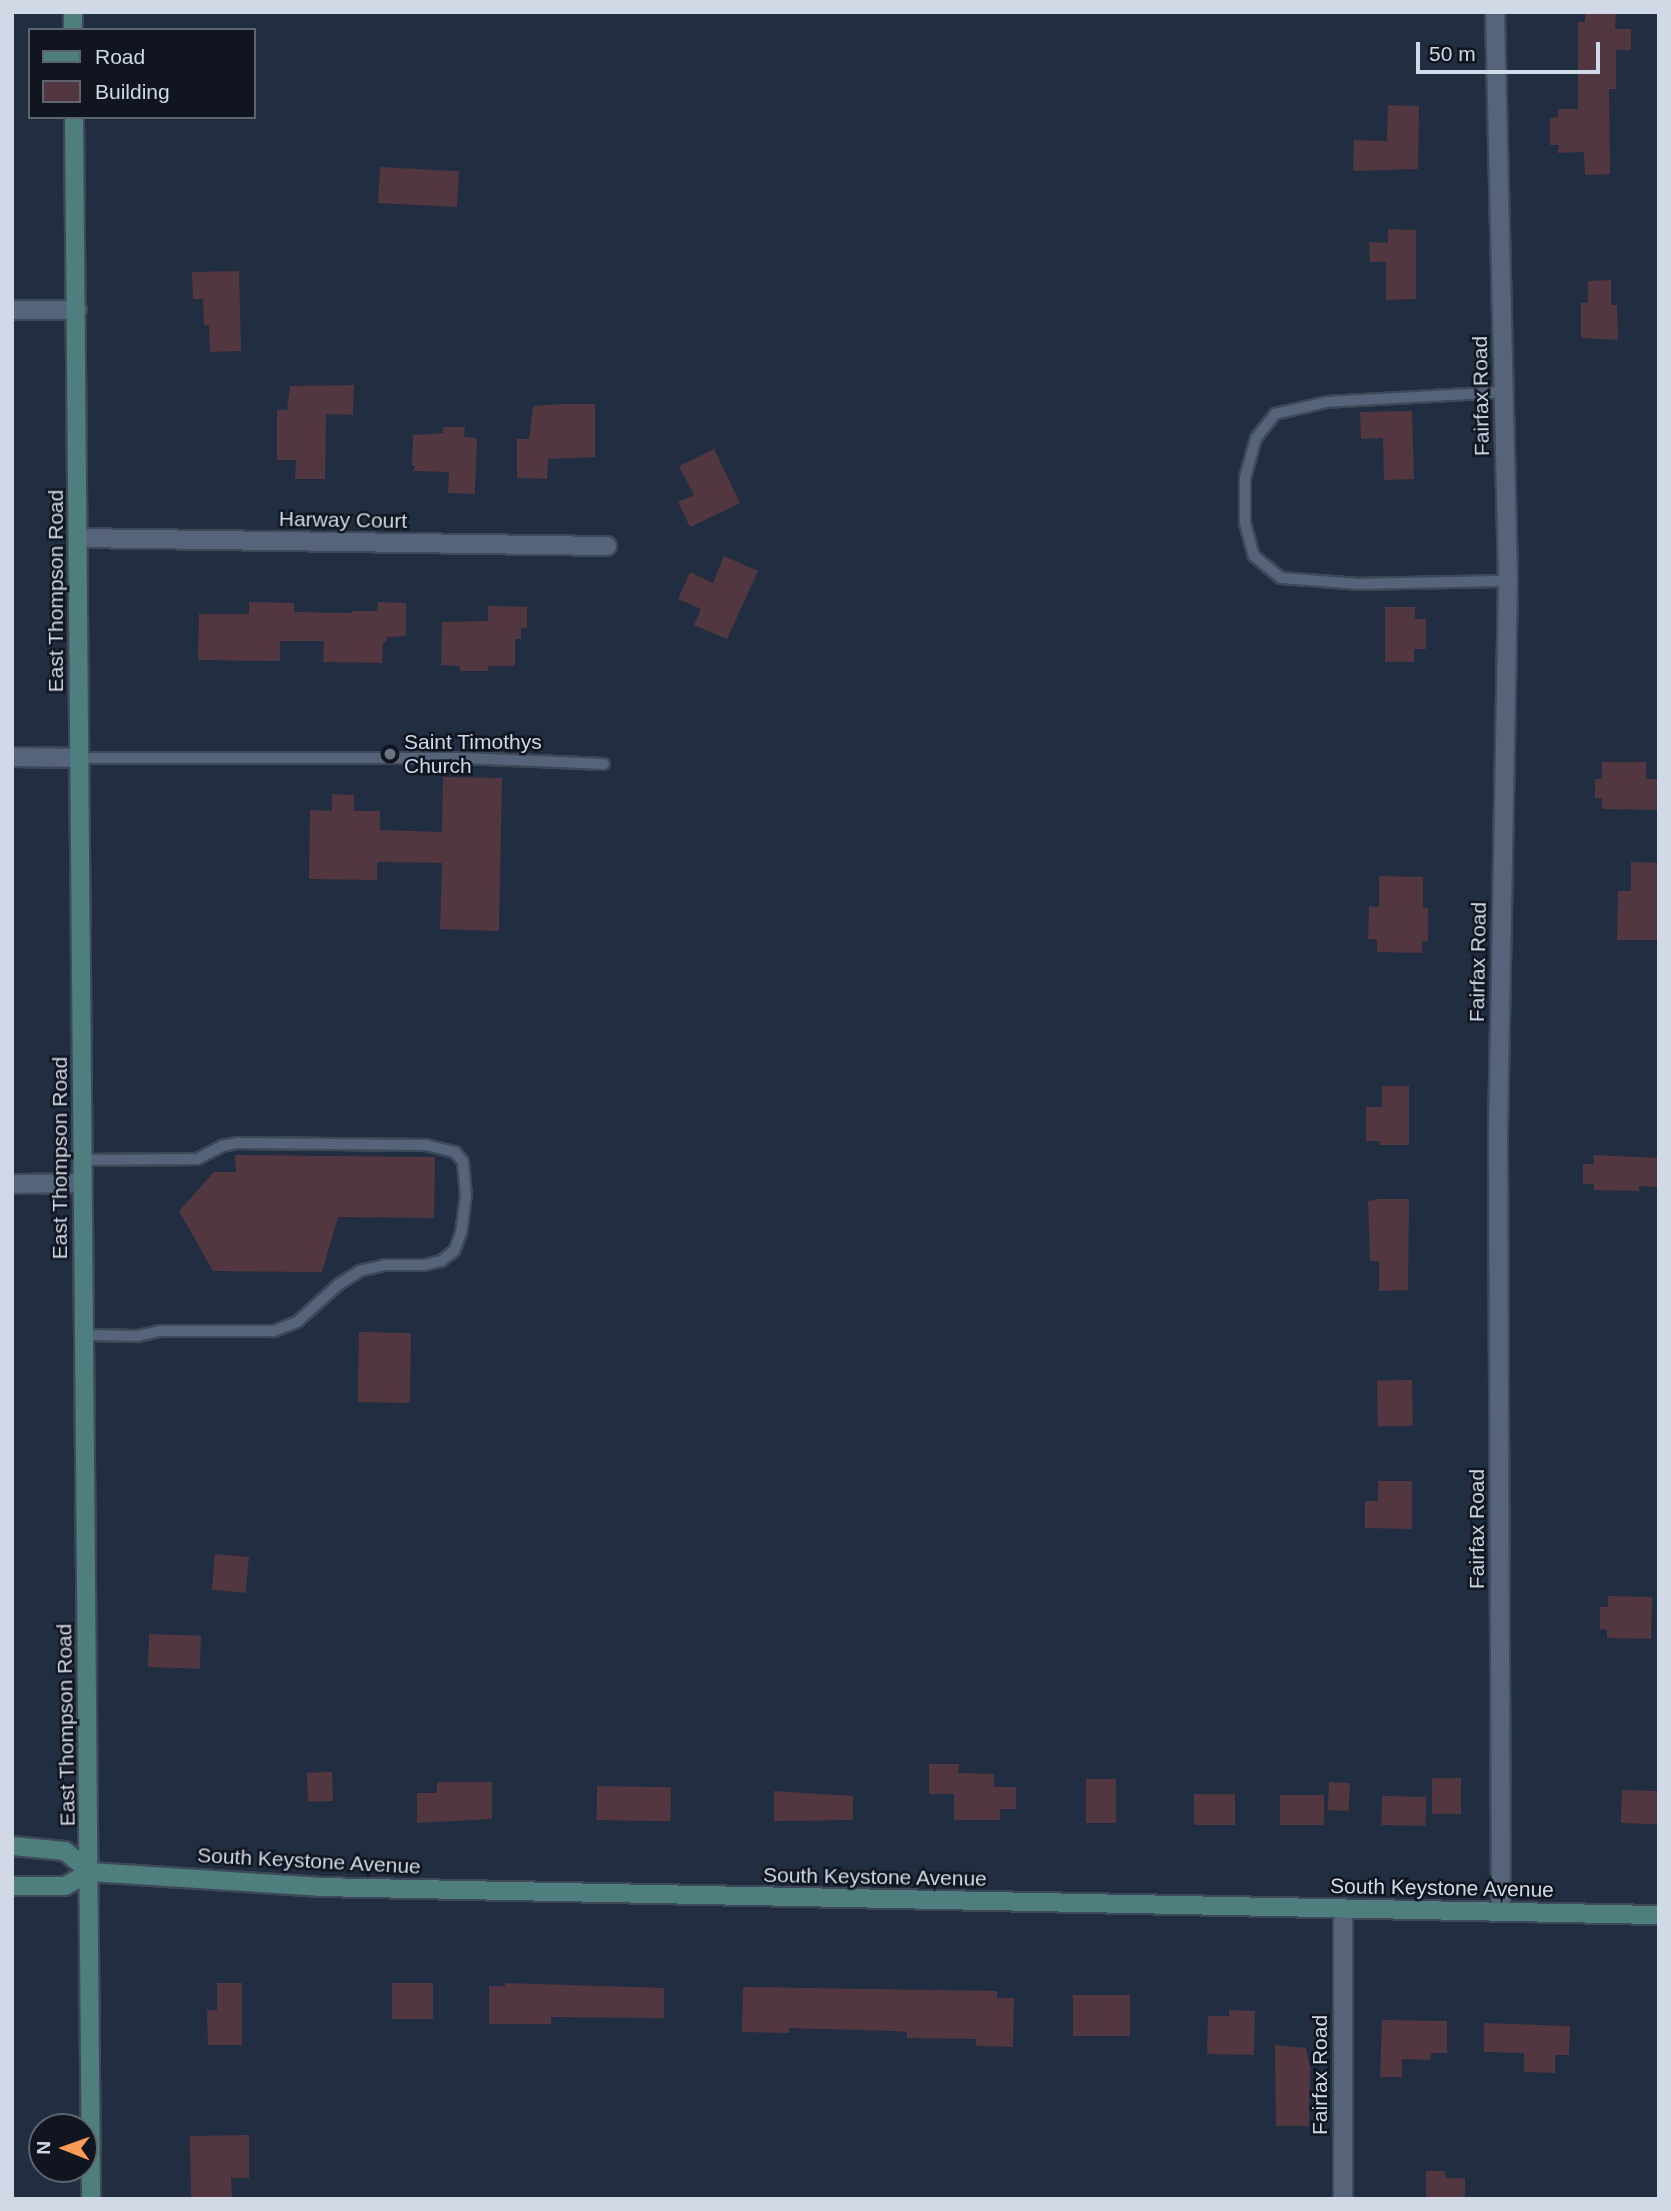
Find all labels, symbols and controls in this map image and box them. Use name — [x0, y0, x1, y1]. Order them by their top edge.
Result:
legend — [28, 28, 256, 119]
scale bar — [1419, 28, 1603, 72]
text: 50 m — [1429, 42, 1476, 65]
text: Road — [95, 45, 145, 68]
text: Building — [95, 80, 170, 103]
street label: Fairfax Road — [1467, 336, 1495, 456]
street label: East Thompson Road — [43, 489, 69, 693]
street label: Harway Court — [279, 506, 407, 534]
place label: Saint Timothys Church — [404, 729, 542, 779]
marker: Saint Timothys Church — [382, 746, 398, 762]
street label: Fairfax Road — [1464, 902, 1492, 1022]
street label: East Thompson Road — [47, 1056, 73, 1260]
street label: Fairfax Road — [1464, 1469, 1490, 1589]
street label: East Thompson Road — [52, 1623, 80, 1827]
street label: South Keystone Avenue — [196, 1843, 422, 1879]
street label: South Keystone Avenue — [762, 1862, 988, 1892]
street label: South Keystone Avenue — [1329, 1873, 1555, 1903]
street label: Fairfax Road — [1307, 2015, 1333, 2135]
north arrow — [28, 2113, 98, 2183]
text: N — [33, 2141, 54, 2155]

